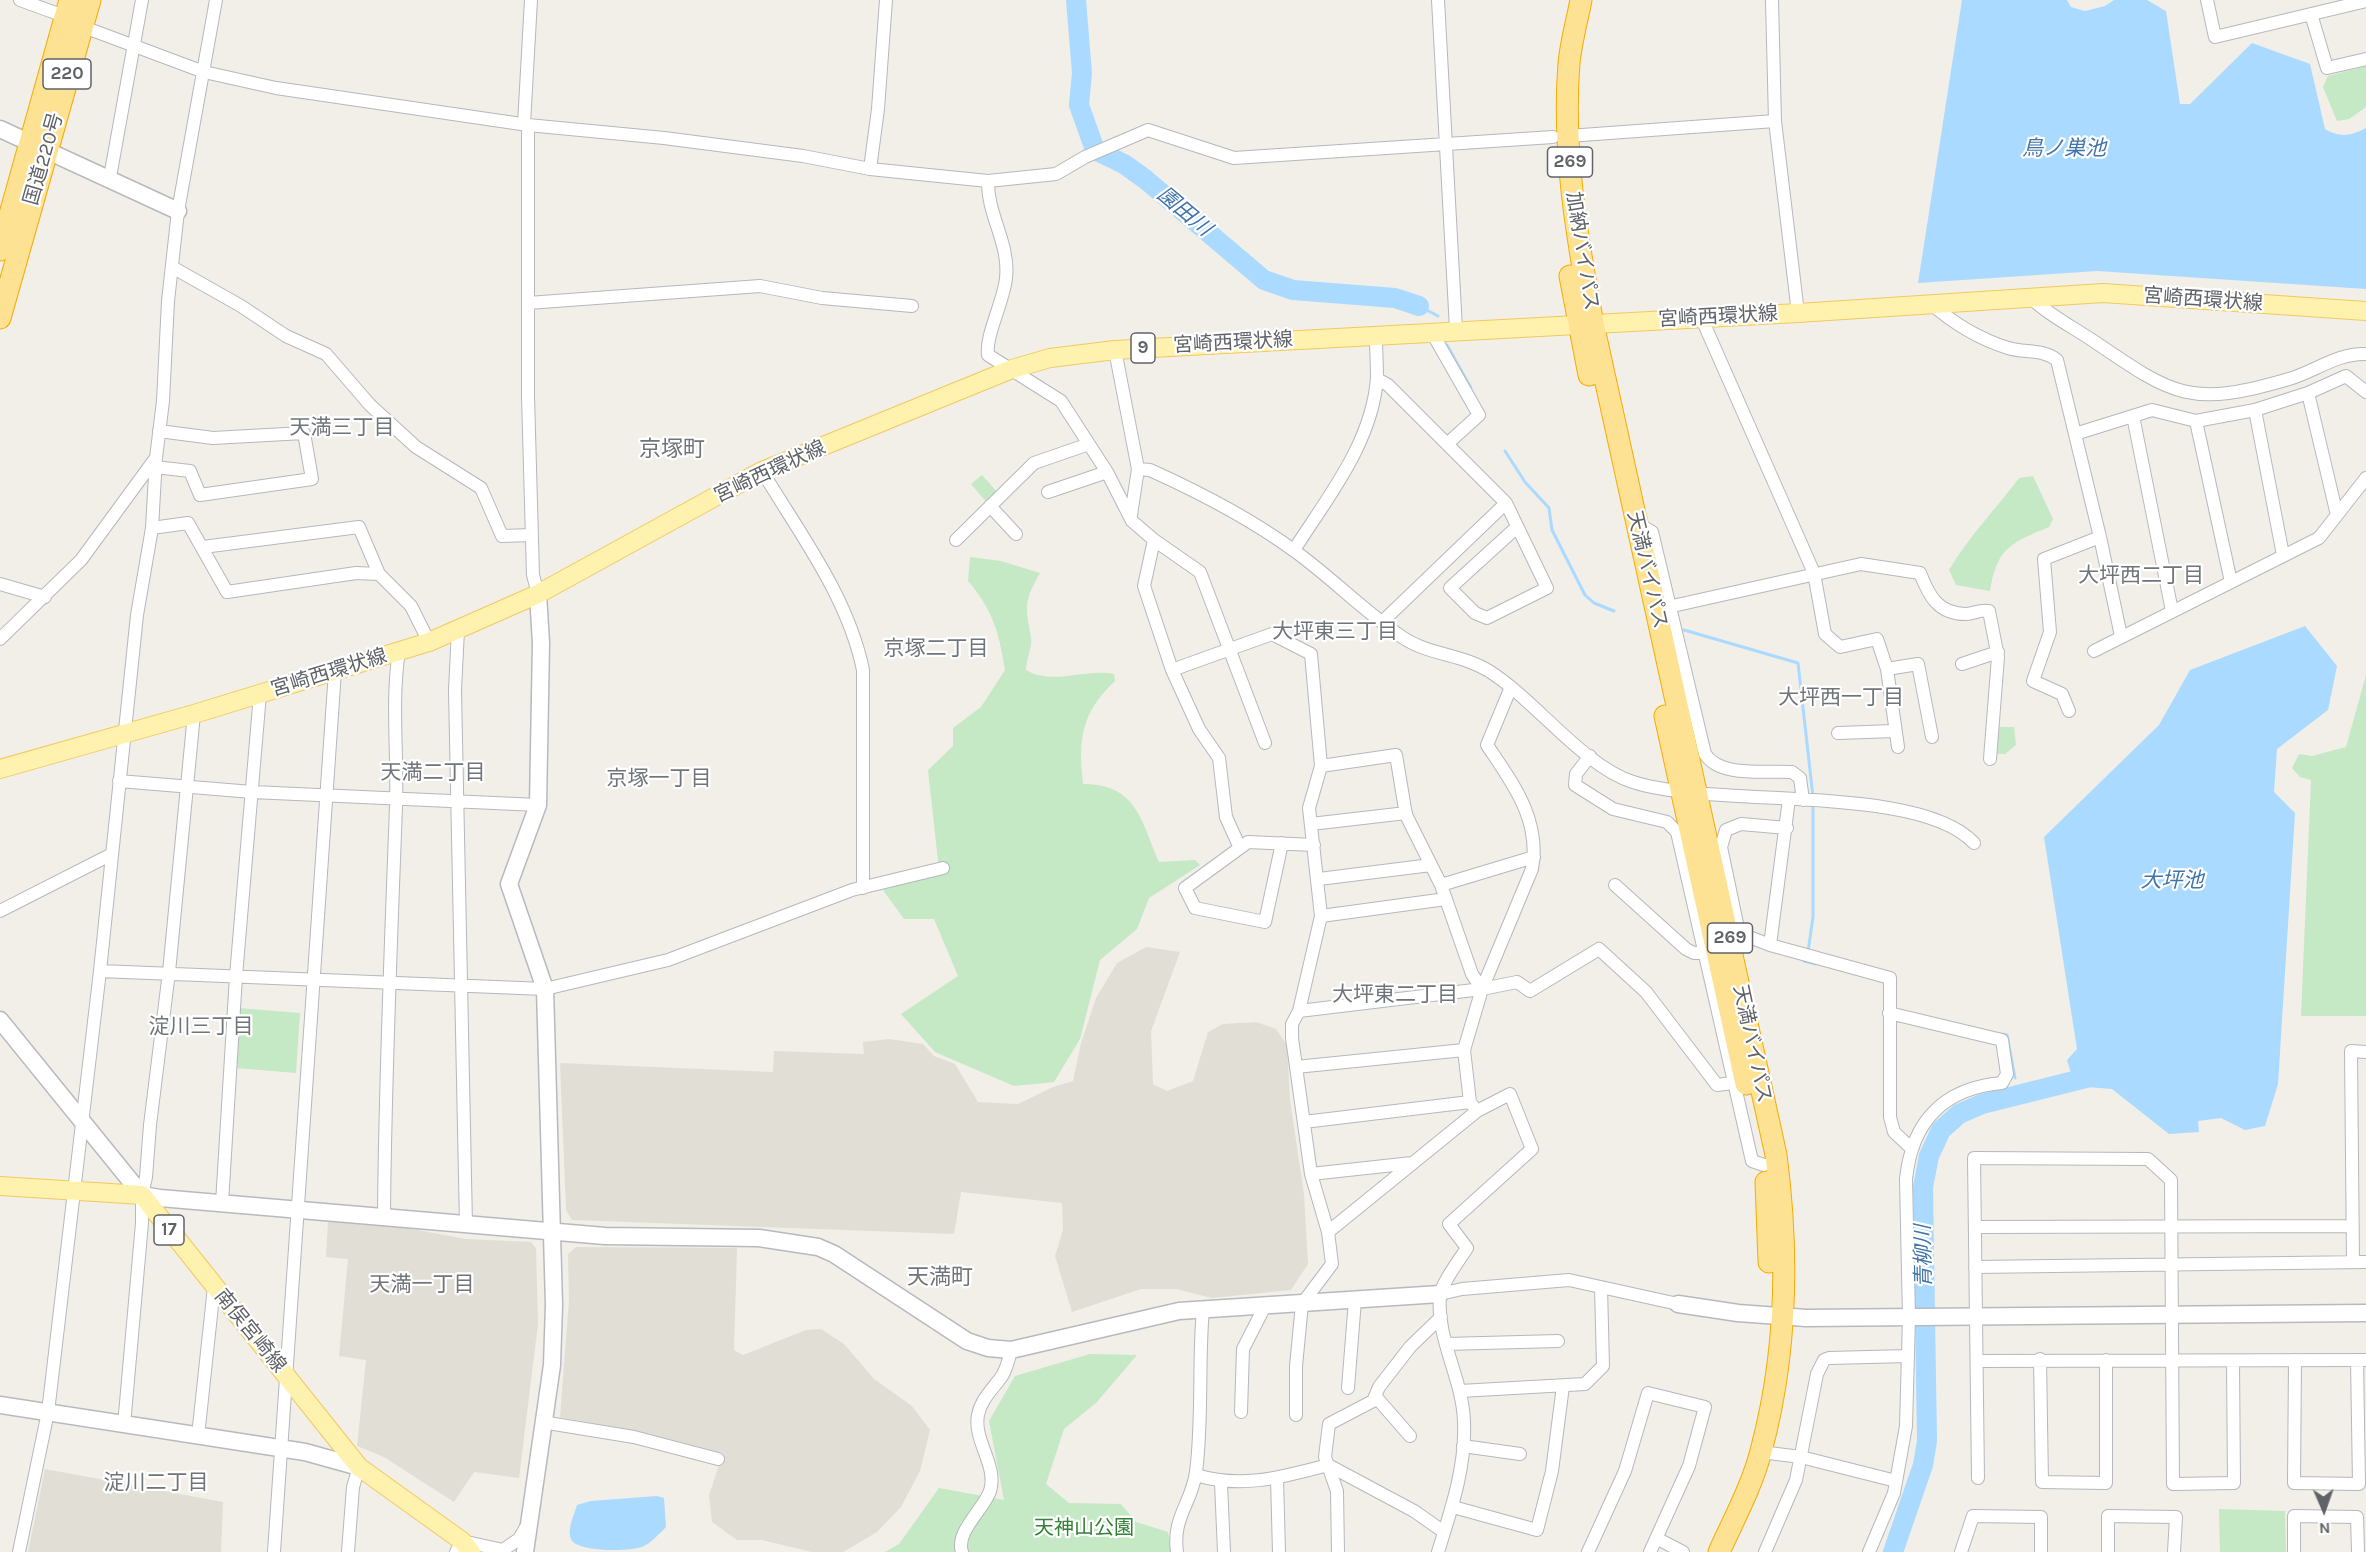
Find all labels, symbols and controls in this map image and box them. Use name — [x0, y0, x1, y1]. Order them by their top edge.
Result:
road number: 220 — [43, 59, 91, 89]
street label: 国道220号 — [19, 110, 69, 208]
water label: 鳥ノ巣池 — [2022, 136, 2106, 162]
road number: 269 — [1548, 147, 1592, 177]
water label: 園田川 — [1152, 182, 1216, 242]
street label: 加納バイパス — [1561, 190, 1603, 312]
street label: 宮崎西環状線 — [2142, 284, 2264, 316]
street label: 宮崎西環状線 — [1657, 302, 1779, 332]
street label: 宮崎西環状線 — [1172, 328, 1294, 358]
road number: 9 — [1131, 333, 1155, 363]
district label: 天満三丁目 — [290, 415, 394, 441]
street label: 宮崎西環状線 — [711, 436, 829, 508]
district label: 京塚町 — [639, 437, 705, 463]
street label: 天満バイパス — [1622, 509, 1672, 631]
district label: 大坪西二丁目 — [2078, 563, 2204, 589]
district label: 大坪東三丁目 — [1272, 619, 1398, 645]
district label: 京塚二丁目 — [884, 636, 988, 662]
street label: 宮崎西環状線 — [268, 644, 390, 702]
district label: 大坪西一丁目 — [1778, 685, 1904, 711]
district label: 天満二丁目 — [381, 760, 485, 786]
district label: 京塚一丁目 — [607, 766, 711, 792]
water label: 大坪池 — [2141, 868, 2203, 894]
road number: 269 — [1708, 923, 1752, 953]
district label: 大坪東二丁目 — [1332, 982, 1458, 1008]
street label: 天満バイパス — [1728, 983, 1776, 1105]
district label: 淀川三丁目 — [149, 1014, 253, 1040]
road number: 17 — [154, 1215, 184, 1245]
water label: 青柳川 — [1911, 1224, 1937, 1288]
district label: 天満町 — [907, 1265, 973, 1291]
district label: 天満一丁目 — [370, 1272, 474, 1298]
street label: 南俣宮崎線 — [209, 1285, 291, 1377]
district label: 淀川二丁目 — [104, 1470, 208, 1496]
north arrow — [2294, 1480, 2354, 1540]
park label: 天神山公園 — [1034, 1516, 1134, 1540]
text: N — [2319, 1519, 2331, 1538]

